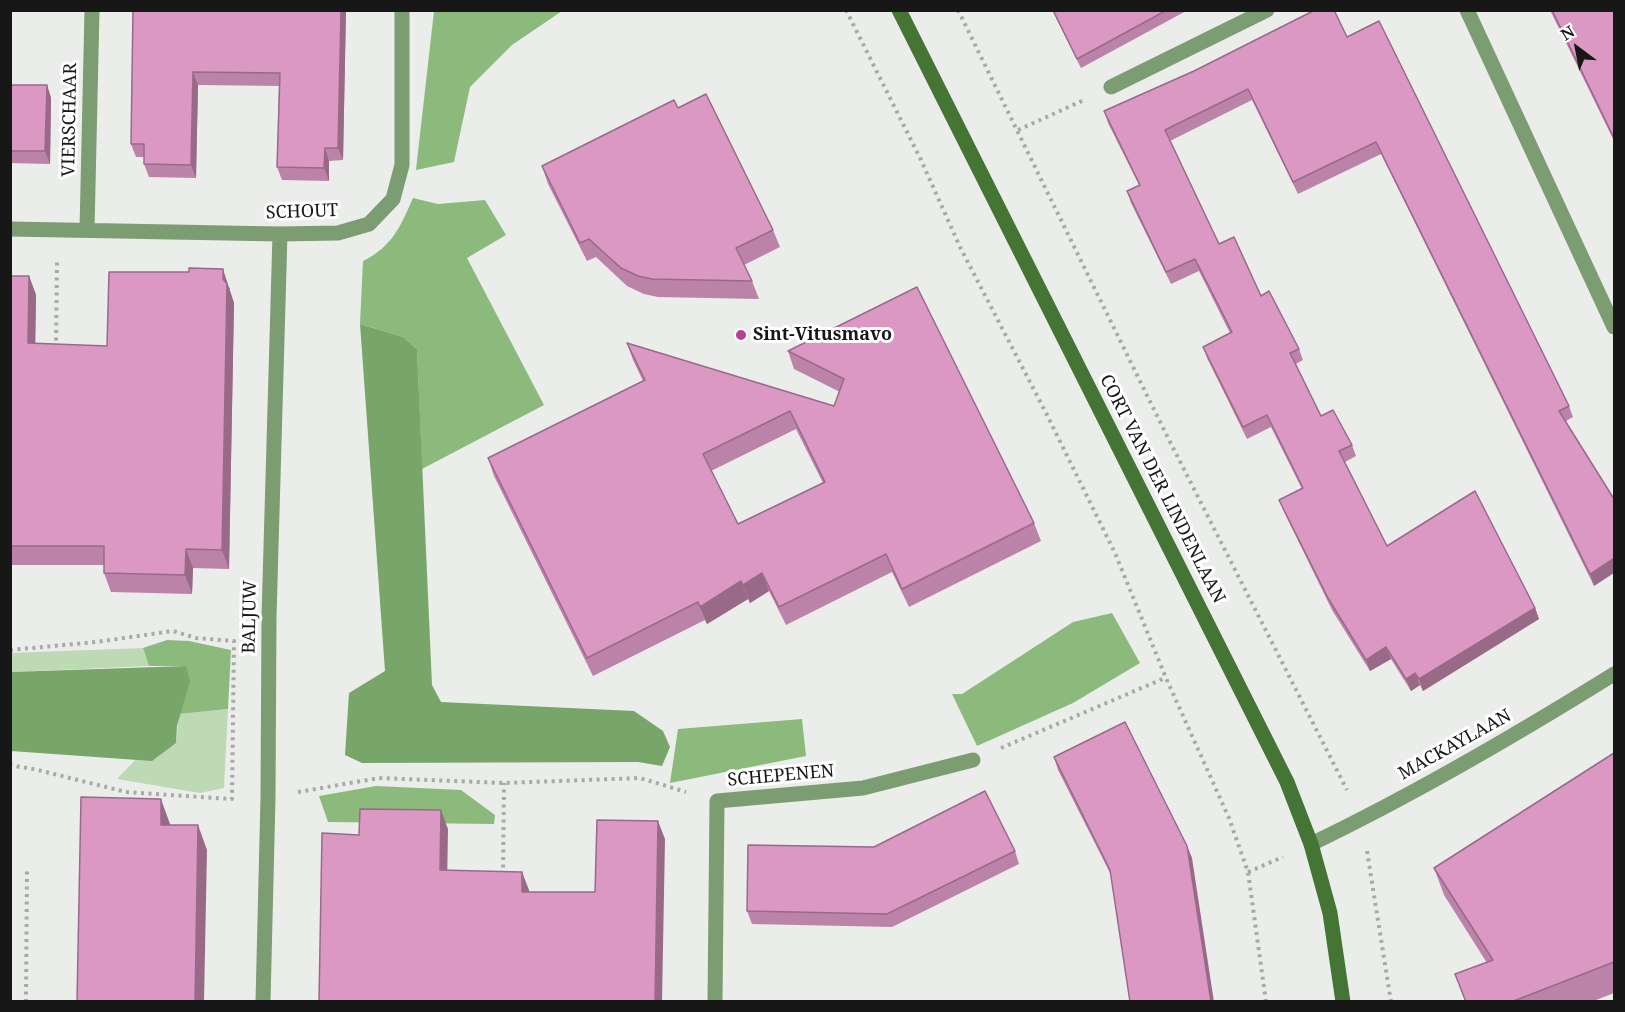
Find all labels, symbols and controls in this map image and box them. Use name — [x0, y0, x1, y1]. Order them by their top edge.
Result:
north arrow — [1547, 18, 1607, 78]
text: N — [1556, 20, 1579, 45]
street label: VIERSCHAAR — [58, 63, 82, 177]
street label: SCHOUT — [265, 200, 339, 224]
place label: Sint-Vitusmavo — [753, 324, 892, 346]
marker: Sint-Vitusmavo — [734, 328, 748, 342]
street label: CORT VAN DER LINDENLAAN — [1095, 371, 1229, 607]
street label: BALJUW — [239, 580, 261, 654]
street label: MACKAYLAAN — [1395, 705, 1515, 785]
street label: SCHEPENEN — [727, 761, 835, 791]

